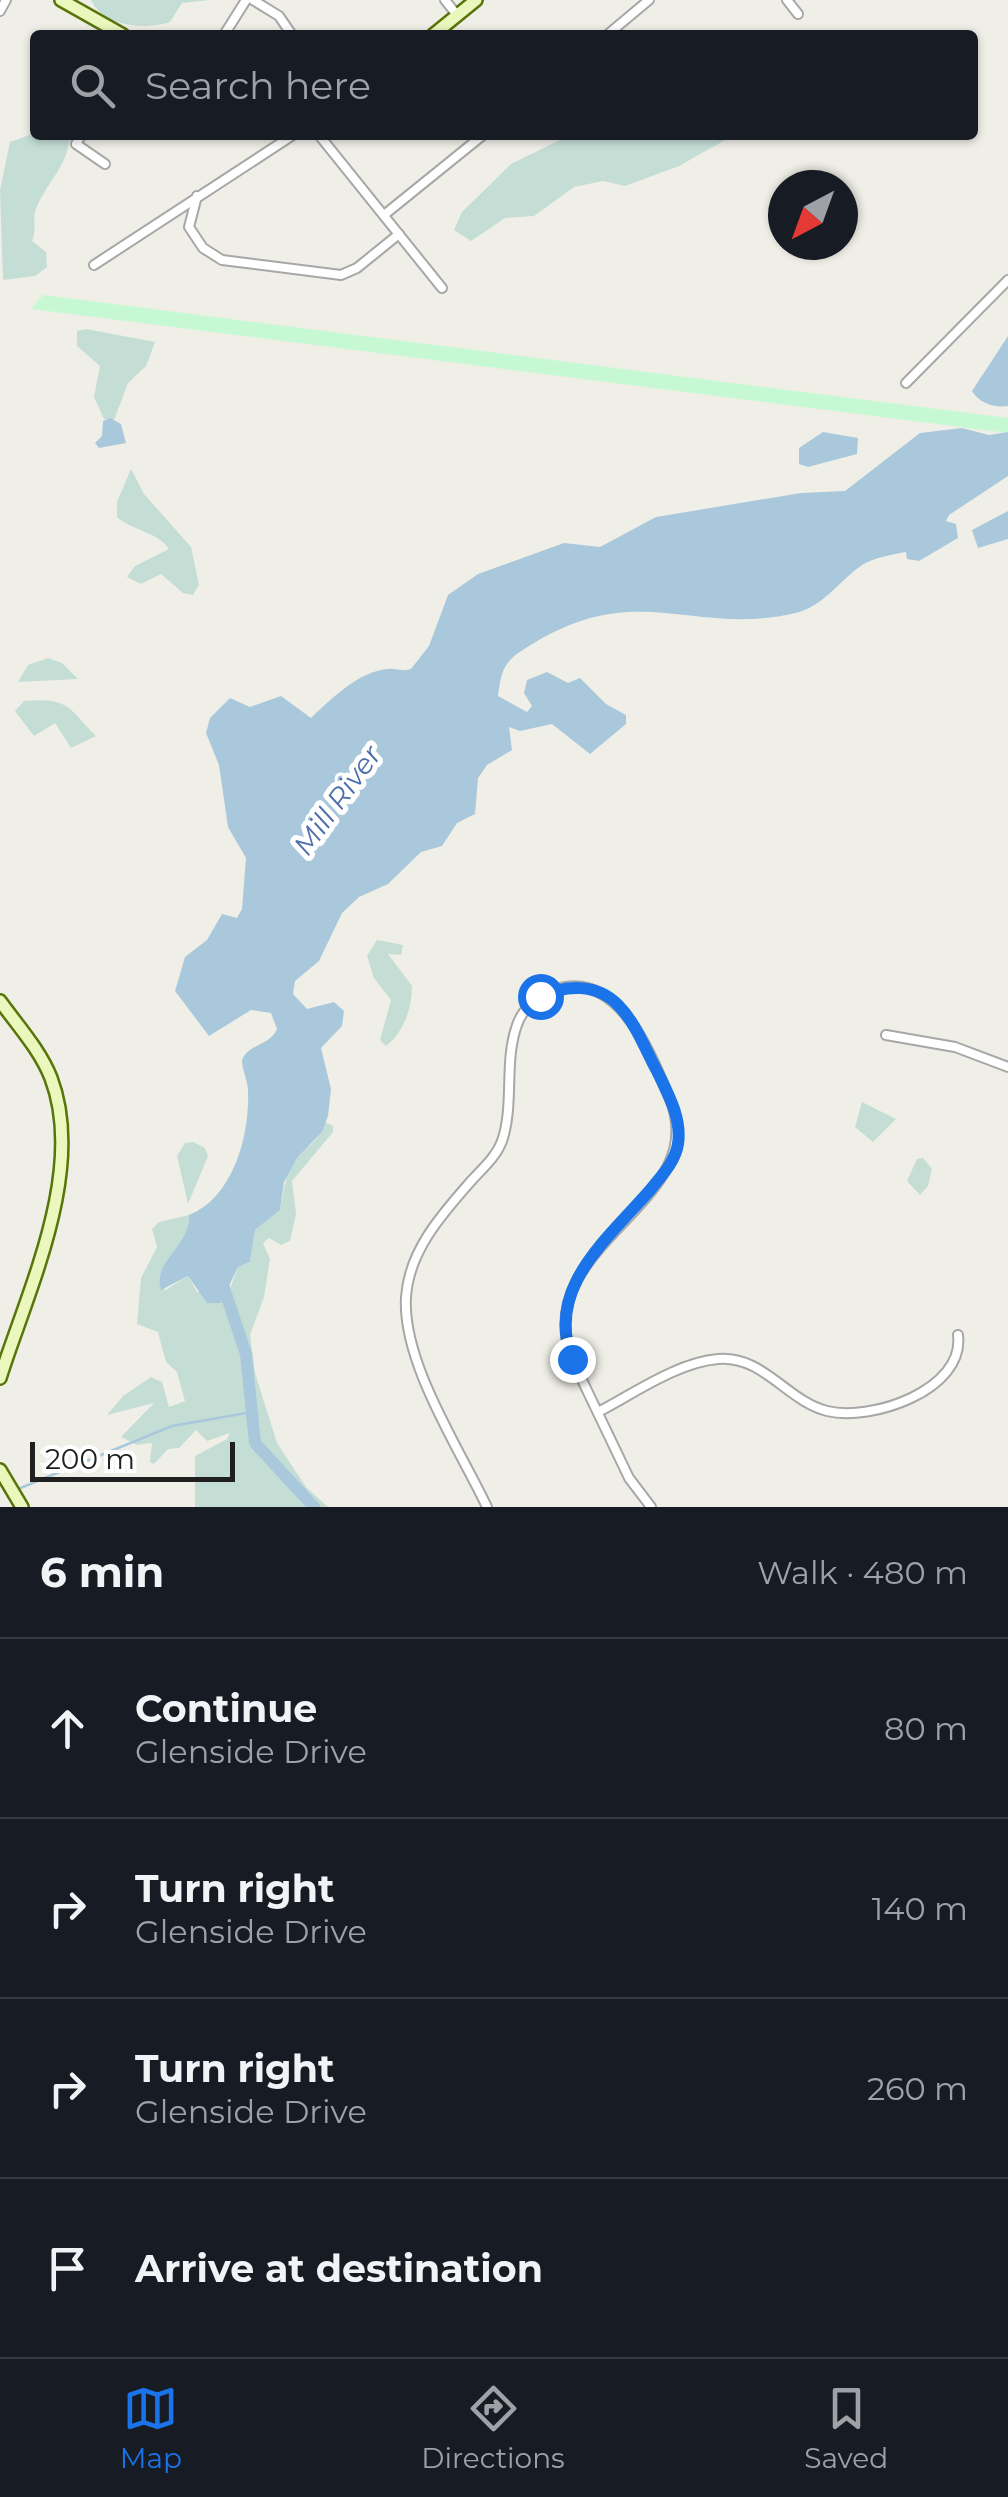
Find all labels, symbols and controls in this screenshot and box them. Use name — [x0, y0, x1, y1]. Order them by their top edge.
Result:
search box — [30, 30, 978, 140]
icon: search — [65, 58, 120, 113]
text: Search here — [145, 62, 371, 109]
north arrow — [768, 170, 858, 260]
water label: Mill River — [286, 738, 389, 862]
route start — [518, 974, 564, 1020]
route end — [550, 1337, 596, 1383]
scale bar — [30, 1437, 235, 1482]
text: 200 m — [45, 1442, 135, 1476]
text: 6 min — [40, 1546, 164, 1598]
text: Walk · 480 m — [757, 1553, 968, 1592]
text: Continue — [135, 1685, 317, 1732]
icon: ahead — [40, 1701, 95, 1756]
text: 80 m — [884, 1709, 968, 1748]
text: Glenside Drive — [135, 1732, 367, 1771]
text: Turn right — [135, 1865, 334, 1912]
icon: right — [40, 1881, 95, 1936]
text: 140 m — [872, 1889, 968, 1928]
text: Glenside Drive — [135, 1912, 367, 1951]
text: Turn right — [135, 2045, 334, 2092]
icon: right — [40, 2061, 95, 2116]
text: 260 m — [867, 2069, 968, 2108]
text: Glenside Drive — [135, 2092, 367, 2131]
icon: arrive — [40, 2241, 95, 2296]
text: Arrive at destination — [135, 2245, 543, 2292]
tab: Map — [120, 2381, 182, 2475]
tab: Directions — [421, 2381, 565, 2475]
tab: Saved — [804, 2381, 888, 2475]

